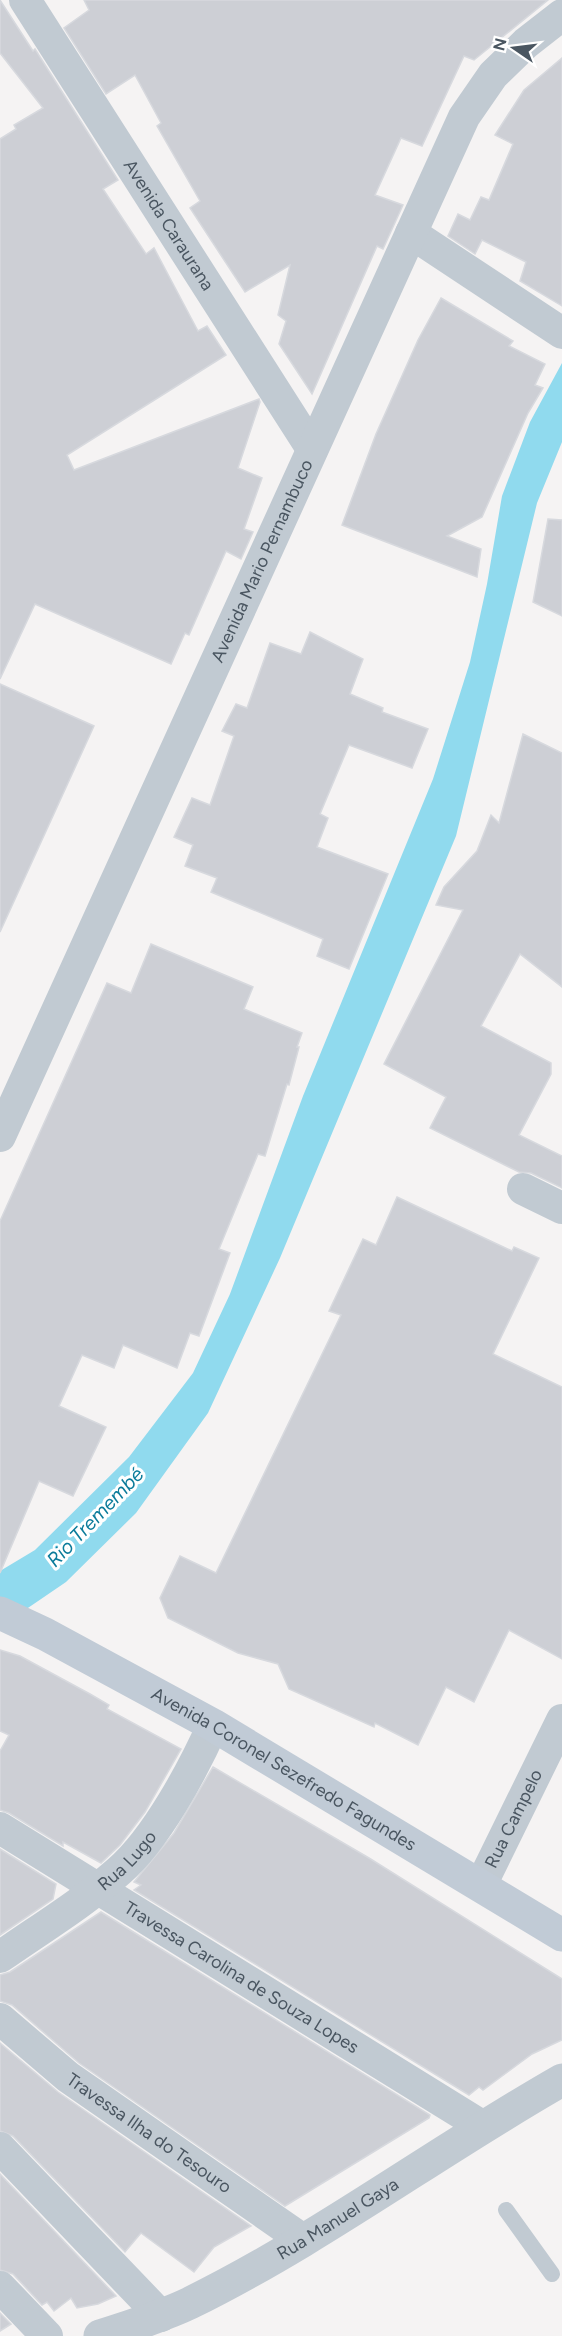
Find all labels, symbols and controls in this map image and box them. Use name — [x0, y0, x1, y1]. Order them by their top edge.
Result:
north arrow — [484, 18, 544, 78]
text: N — [489, 36, 511, 53]
street label: Avenida Caraurana — [119, 155, 219, 295]
street label: Avenida Mario Pernambuco — [206, 456, 318, 666]
water label: Rio Tremembé — [41, 1462, 149, 1572]
street label: Avenida Coronel Sezefredo Fagundes — [148, 1683, 420, 1856]
street label: Rua Campelo — [480, 1766, 547, 1872]
street label: Rua Lugo — [93, 1826, 161, 1895]
street label: Travessa Carolina de Souza Lopes — [120, 1897, 363, 2058]
street label: Travessa Ilha do Tesouro — [62, 2068, 236, 2198]
street label: Rua Manuel Gaya — [273, 2173, 403, 2265]

